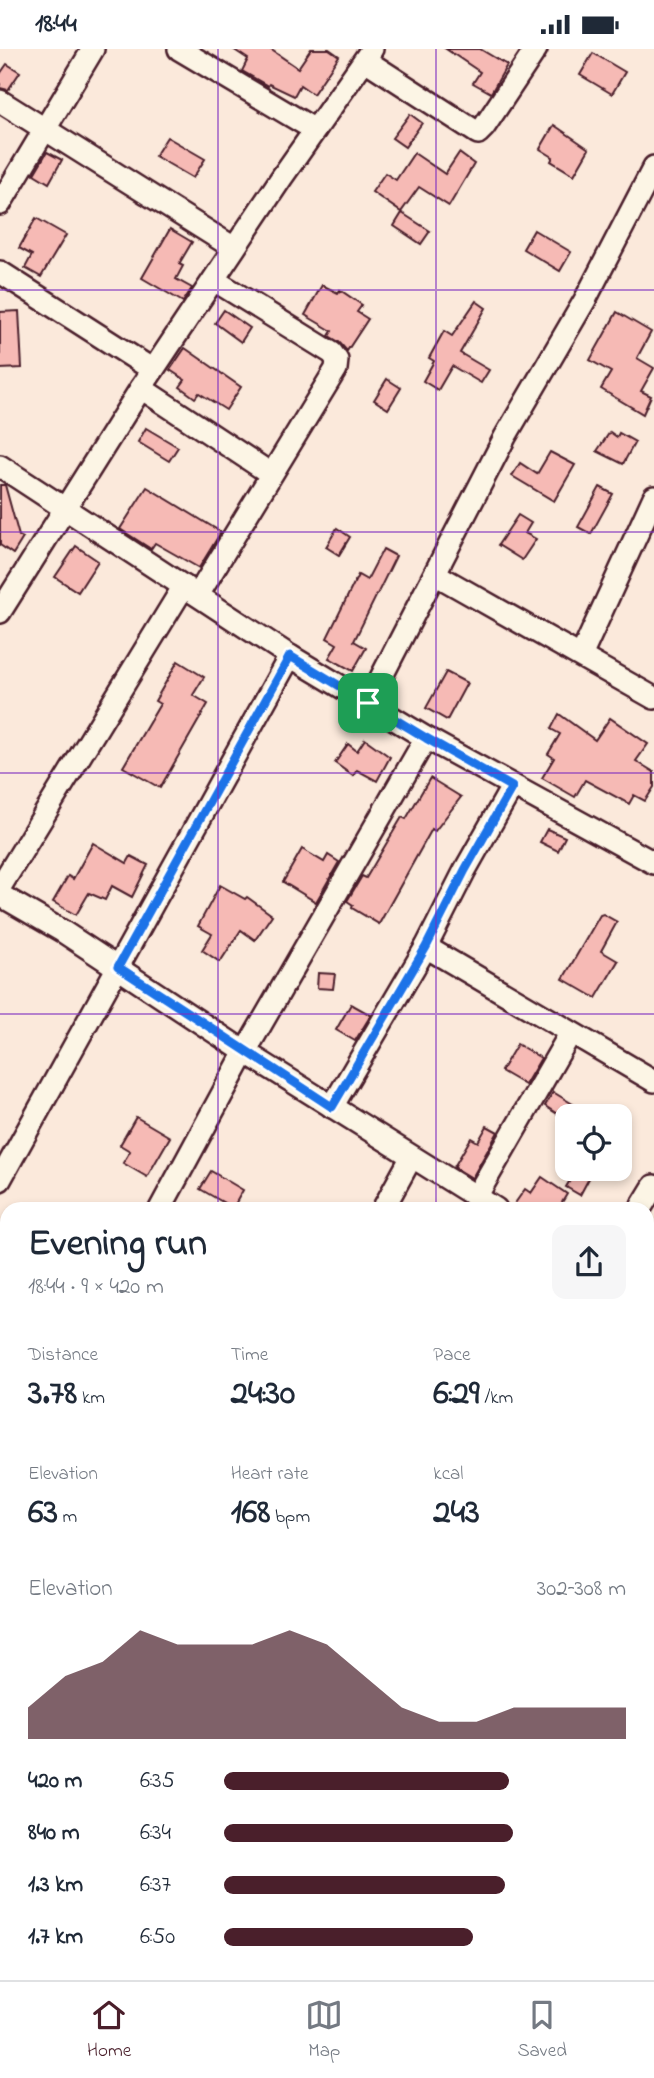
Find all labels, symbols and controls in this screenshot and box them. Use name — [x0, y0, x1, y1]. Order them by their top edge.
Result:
text: 18:44 — [35, 6, 77, 44]
pin — [338, 673, 398, 733]
icon: arrive — [349, 684, 387, 722]
map controls — [555, 1104, 632, 1181]
button: locate — [555, 1104, 632, 1181]
text: Evening run — [28, 1217, 207, 1273]
button: share — [552, 1225, 626, 1299]
text: 18:44 · 9 × 420 m — [28, 1271, 164, 1304]
text: Distance — [28, 1342, 98, 1369]
text: Time — [231, 1342, 268, 1369]
text: Pace — [433, 1342, 470, 1369]
text: 3.78 — [28, 1369, 77, 1420]
text: 24:30 — [231, 1369, 295, 1420]
text: 6:29 — [433, 1369, 480, 1420]
text: km — [77, 1385, 105, 1412]
text: /km — [480, 1385, 513, 1412]
text: Elevation — [28, 1461, 98, 1488]
text: Heart rate — [231, 1461, 309, 1488]
text: kcal — [433, 1461, 464, 1488]
text: 63 — [28, 1488, 58, 1539]
text: 168 — [231, 1488, 270, 1539]
text: 243 — [433, 1488, 480, 1539]
text: m — [58, 1504, 77, 1531]
text: bpm — [270, 1504, 310, 1531]
text: Elevation — [28, 1573, 113, 1606]
text: 302–308 m — [537, 1573, 626, 1606]
text: 420 m — [28, 1765, 82, 1798]
text: 6:35 — [140, 1765, 175, 1798]
text: 840 m — [28, 1817, 80, 1850]
text: 6:34 — [140, 1817, 171, 1850]
text: 1.3 km — [28, 1869, 83, 1902]
text: 6:37 — [140, 1869, 171, 1902]
text: 1.7 km — [28, 1921, 83, 1954]
text: 6:50 — [140, 1921, 175, 1954]
tab: Home — [87, 1996, 131, 2065]
tab: Map — [305, 1996, 343, 2065]
tab: Saved — [517, 1996, 567, 2065]

